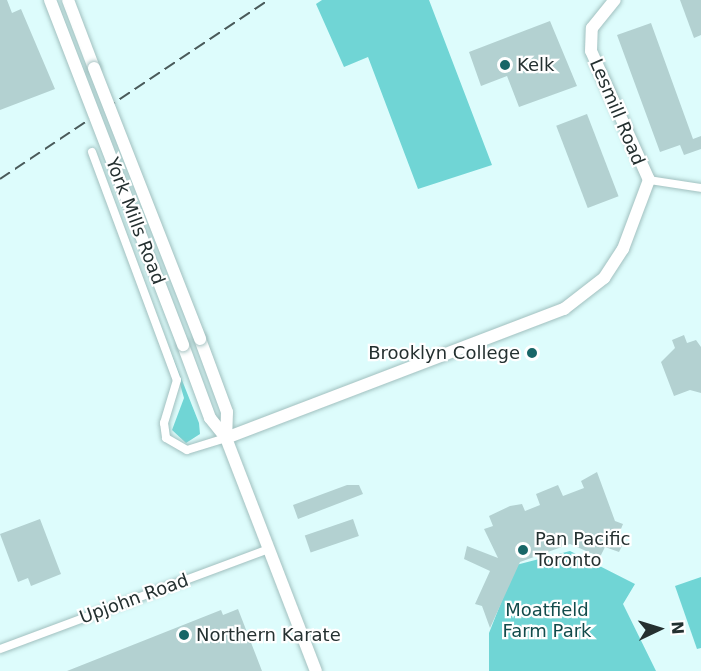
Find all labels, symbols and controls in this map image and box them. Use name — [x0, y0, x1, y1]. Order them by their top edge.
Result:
place label: Kelk — [517, 54, 554, 76]
street label: Lesmill Road — [585, 56, 649, 168]
marker: Kelk — [498, 58, 512, 72]
street label: York Mills Road — [101, 155, 169, 287]
place label: Brooklyn College — [368, 342, 520, 364]
marker: Brooklyn College — [525, 346, 539, 360]
place label: Pan Pacific Toronto — [535, 529, 630, 572]
marker: Pan Pacific Toronto — [516, 543, 530, 557]
street label: Upjohn Road — [77, 569, 191, 629]
north arrow — [629, 599, 689, 659]
park label: Moatfield Farm Park — [503, 600, 591, 642]
text: N — [668, 620, 687, 635]
place label: Northern Karate — [196, 624, 341, 646]
marker: Northern Karate — [177, 628, 191, 642]

